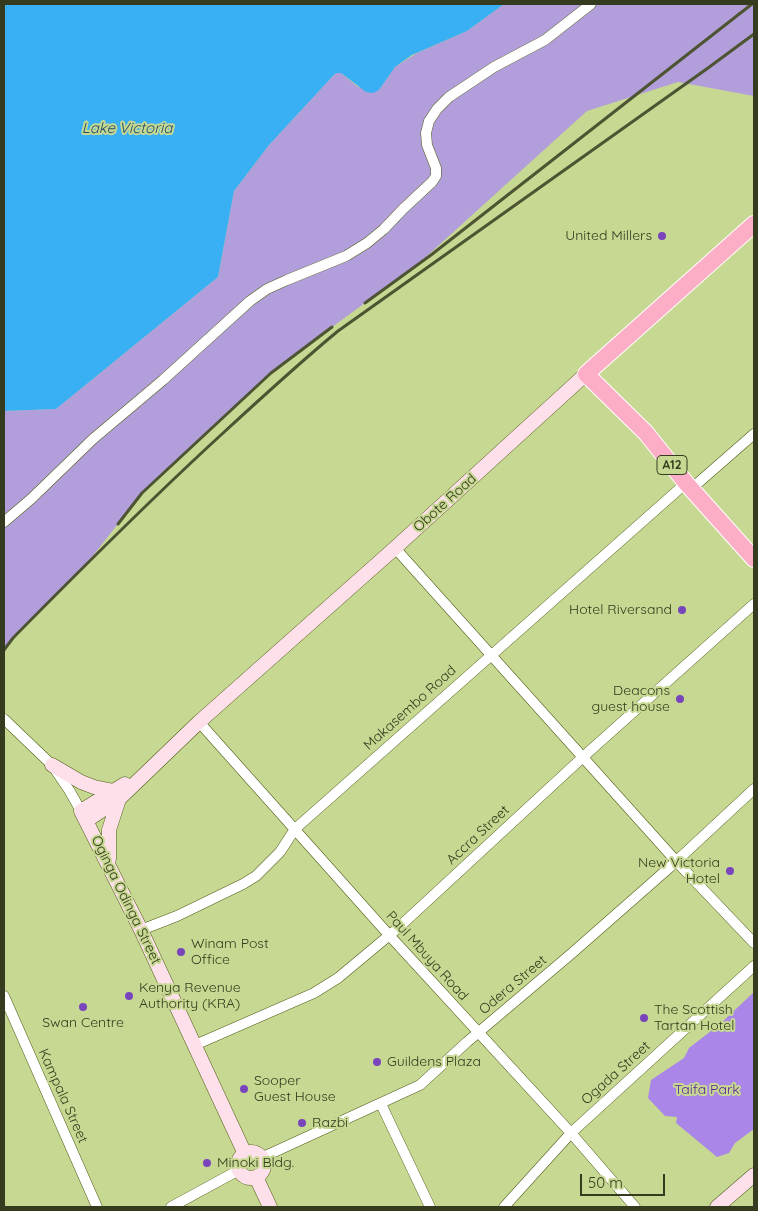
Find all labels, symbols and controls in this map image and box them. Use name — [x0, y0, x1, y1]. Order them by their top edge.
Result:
water label: Lake Victoria — [82, 119, 172, 137]
place label: United Millers — [565, 228, 652, 244]
marker: United Millers — [656, 230, 668, 242]
road number: A12 — [657, 456, 687, 474]
street label: Obote Road — [410, 470, 480, 536]
place label: Hotel Riversand — [569, 602, 672, 618]
marker: Hotel Riversand — [676, 604, 688, 616]
street label: Makasembo Road — [360, 662, 460, 754]
place label: Deacons guest house — [592, 683, 670, 716]
marker: Deacons guest house — [674, 693, 686, 705]
street label: Accra Street — [443, 802, 513, 868]
street label: Oginga Odinga Street — [88, 833, 164, 967]
place label: New Victoria Hotel — [638, 855, 720, 888]
marker: New Victoria Hotel — [724, 865, 736, 877]
street label: Paul Mbuya Road — [382, 908, 472, 1004]
place label: Winam Post Office — [191, 936, 269, 969]
marker: Winam Post Office — [175, 946, 187, 958]
street label: Odera Street — [476, 952, 550, 1018]
place label: Kenya Revenue Authority (KRA) — [139, 980, 241, 1012]
marker: Kenya Revenue Authority (KRA) — [123, 990, 135, 1002]
marker: Swan Centre — [77, 1001, 89, 1013]
place label: The Scottish Tartan Hotel — [654, 1002, 734, 1034]
marker: The Scottish Tartan Hotel — [638, 1012, 650, 1024]
place label: Swan Centre — [42, 1015, 124, 1031]
street label: Ogada Street — [578, 1038, 654, 1108]
street label: Kampala Street — [35, 1046, 91, 1146]
place label: Guildens Plaza — [387, 1054, 481, 1070]
marker: Guildens Plaza — [371, 1056, 383, 1068]
place label: Sooper Guest House — [254, 1073, 336, 1106]
park label: Taifa Park — [674, 1082, 740, 1098]
marker: Sooper Guest House — [238, 1083, 250, 1095]
place label: Razbi — [312, 1115, 348, 1131]
marker: Razbi — [296, 1117, 308, 1129]
place label: Minoki Bldg. — [217, 1155, 294, 1171]
marker: Minoki Bldg. — [201, 1157, 213, 1169]
scale bar — [583, 1164, 668, 1196]
text: 50 m — [588, 1173, 623, 1192]

